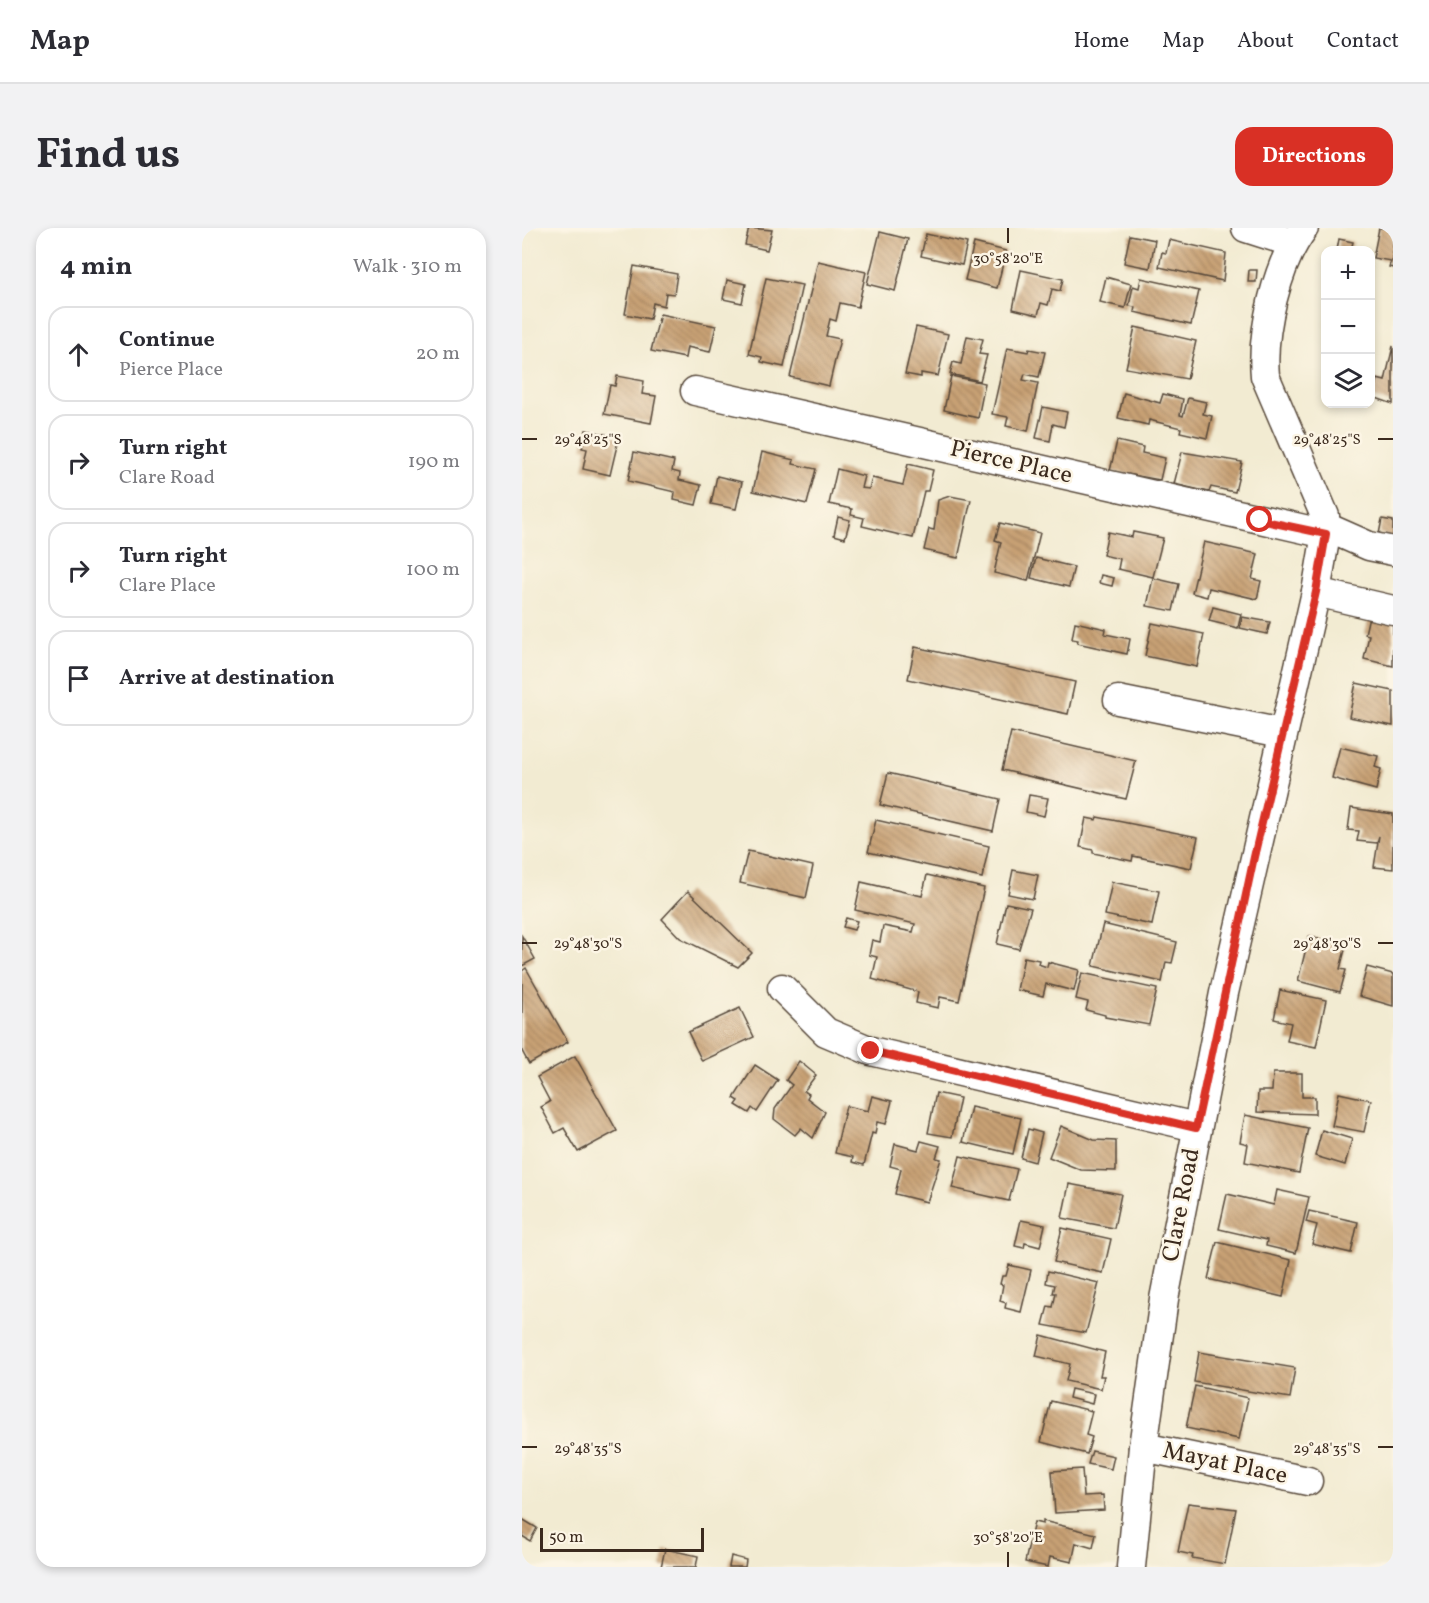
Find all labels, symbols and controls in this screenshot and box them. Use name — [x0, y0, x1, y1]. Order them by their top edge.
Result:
text: Map — [30, 22, 90, 61]
text: Home — [1074, 27, 1129, 56]
text: Map — [1162, 27, 1204, 56]
text: About — [1237, 27, 1294, 56]
text: Contact — [1327, 27, 1399, 56]
text: Find us — [36, 127, 180, 186]
button: Directions — [1235, 127, 1393, 186]
map controls — [1321, 246, 1375, 408]
button: + — [1321, 246, 1375, 300]
text: 4 min — [60, 249, 132, 285]
text: 30°58'20"E — [973, 249, 1043, 270]
text: Walk · 310 m — [353, 253, 462, 281]
button: − — [1321, 300, 1375, 354]
text: Continue — [119, 325, 215, 356]
icon: ahead — [62, 338, 95, 371]
text: 20 m — [416, 340, 460, 368]
button: layers — [1321, 354, 1375, 408]
text: Pierce Place — [119, 356, 223, 384]
text: 29°48'25"S — [554, 430, 622, 451]
text: 29°48'25"S — [1293, 430, 1361, 451]
street label: Pierce Place — [946, 432, 1076, 494]
text: Turn right — [119, 433, 227, 464]
icon: right — [62, 446, 95, 479]
text: 190 m — [408, 448, 460, 476]
text: Clare Road — [119, 464, 215, 492]
route start — [1246, 506, 1272, 532]
text: Turn right — [119, 541, 227, 572]
icon: right — [62, 554, 95, 587]
text: 100 m — [406, 556, 460, 584]
text: Clare Place — [119, 572, 216, 600]
icon: arrive — [62, 662, 95, 695]
text: Arrive at destination — [119, 663, 335, 694]
text: 29°48'30"S — [554, 934, 622, 955]
text: 29°48'30"S — [1293, 934, 1361, 955]
route end — [857, 1037, 883, 1063]
street label: Clare Road — [1154, 1145, 1210, 1265]
street label: Mayat Place — [1160, 1434, 1290, 1494]
text: 29°48'35"S — [554, 1439, 622, 1460]
text: 29°48'35"S — [1293, 1439, 1361, 1460]
scale bar — [540, 1525, 704, 1552]
text: 50 m — [549, 1527, 583, 1549]
text: 30°58'20"E — [973, 1528, 1043, 1549]

